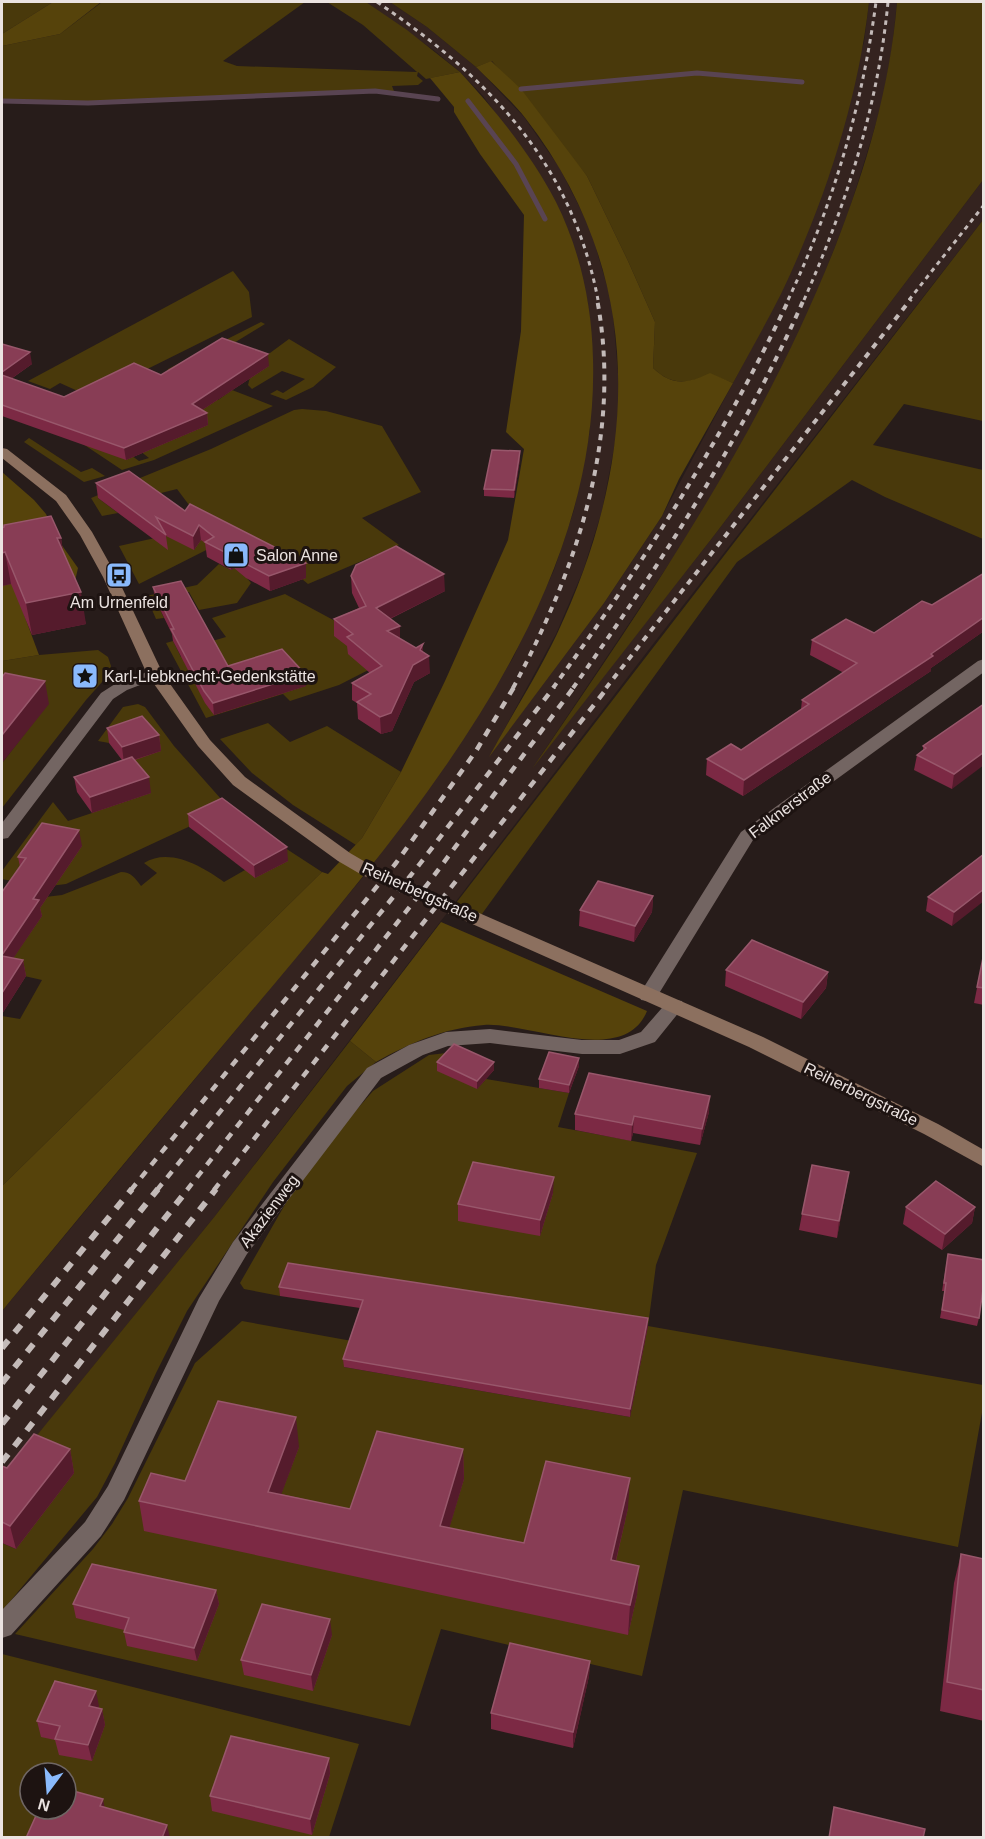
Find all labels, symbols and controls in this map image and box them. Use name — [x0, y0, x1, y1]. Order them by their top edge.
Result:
shop icon: Salon Anne — [221, 540, 251, 570]
place label: Salon Anne — [256, 547, 338, 564]
bus stop icon: Am Urnenfeld — [104, 560, 134, 590]
place label: Am Urnenfeld — [70, 594, 168, 611]
place icon: Karl-Liebknecht-Gedenkstätte — [70, 661, 100, 691]
place label: Karl-Liebknecht-Gedenkstätte — [104, 668, 316, 685]
street label: Falknerstraße — [745, 768, 835, 841]
street label: Reiherbergstraße — [360, 859, 480, 925]
street label: Reiherbergstraße — [801, 1059, 921, 1129]
street label: Akazienweg — [236, 1171, 302, 1251]
north arrow — [18, 1761, 78, 1821]
text: N — [36, 1795, 52, 1815]

